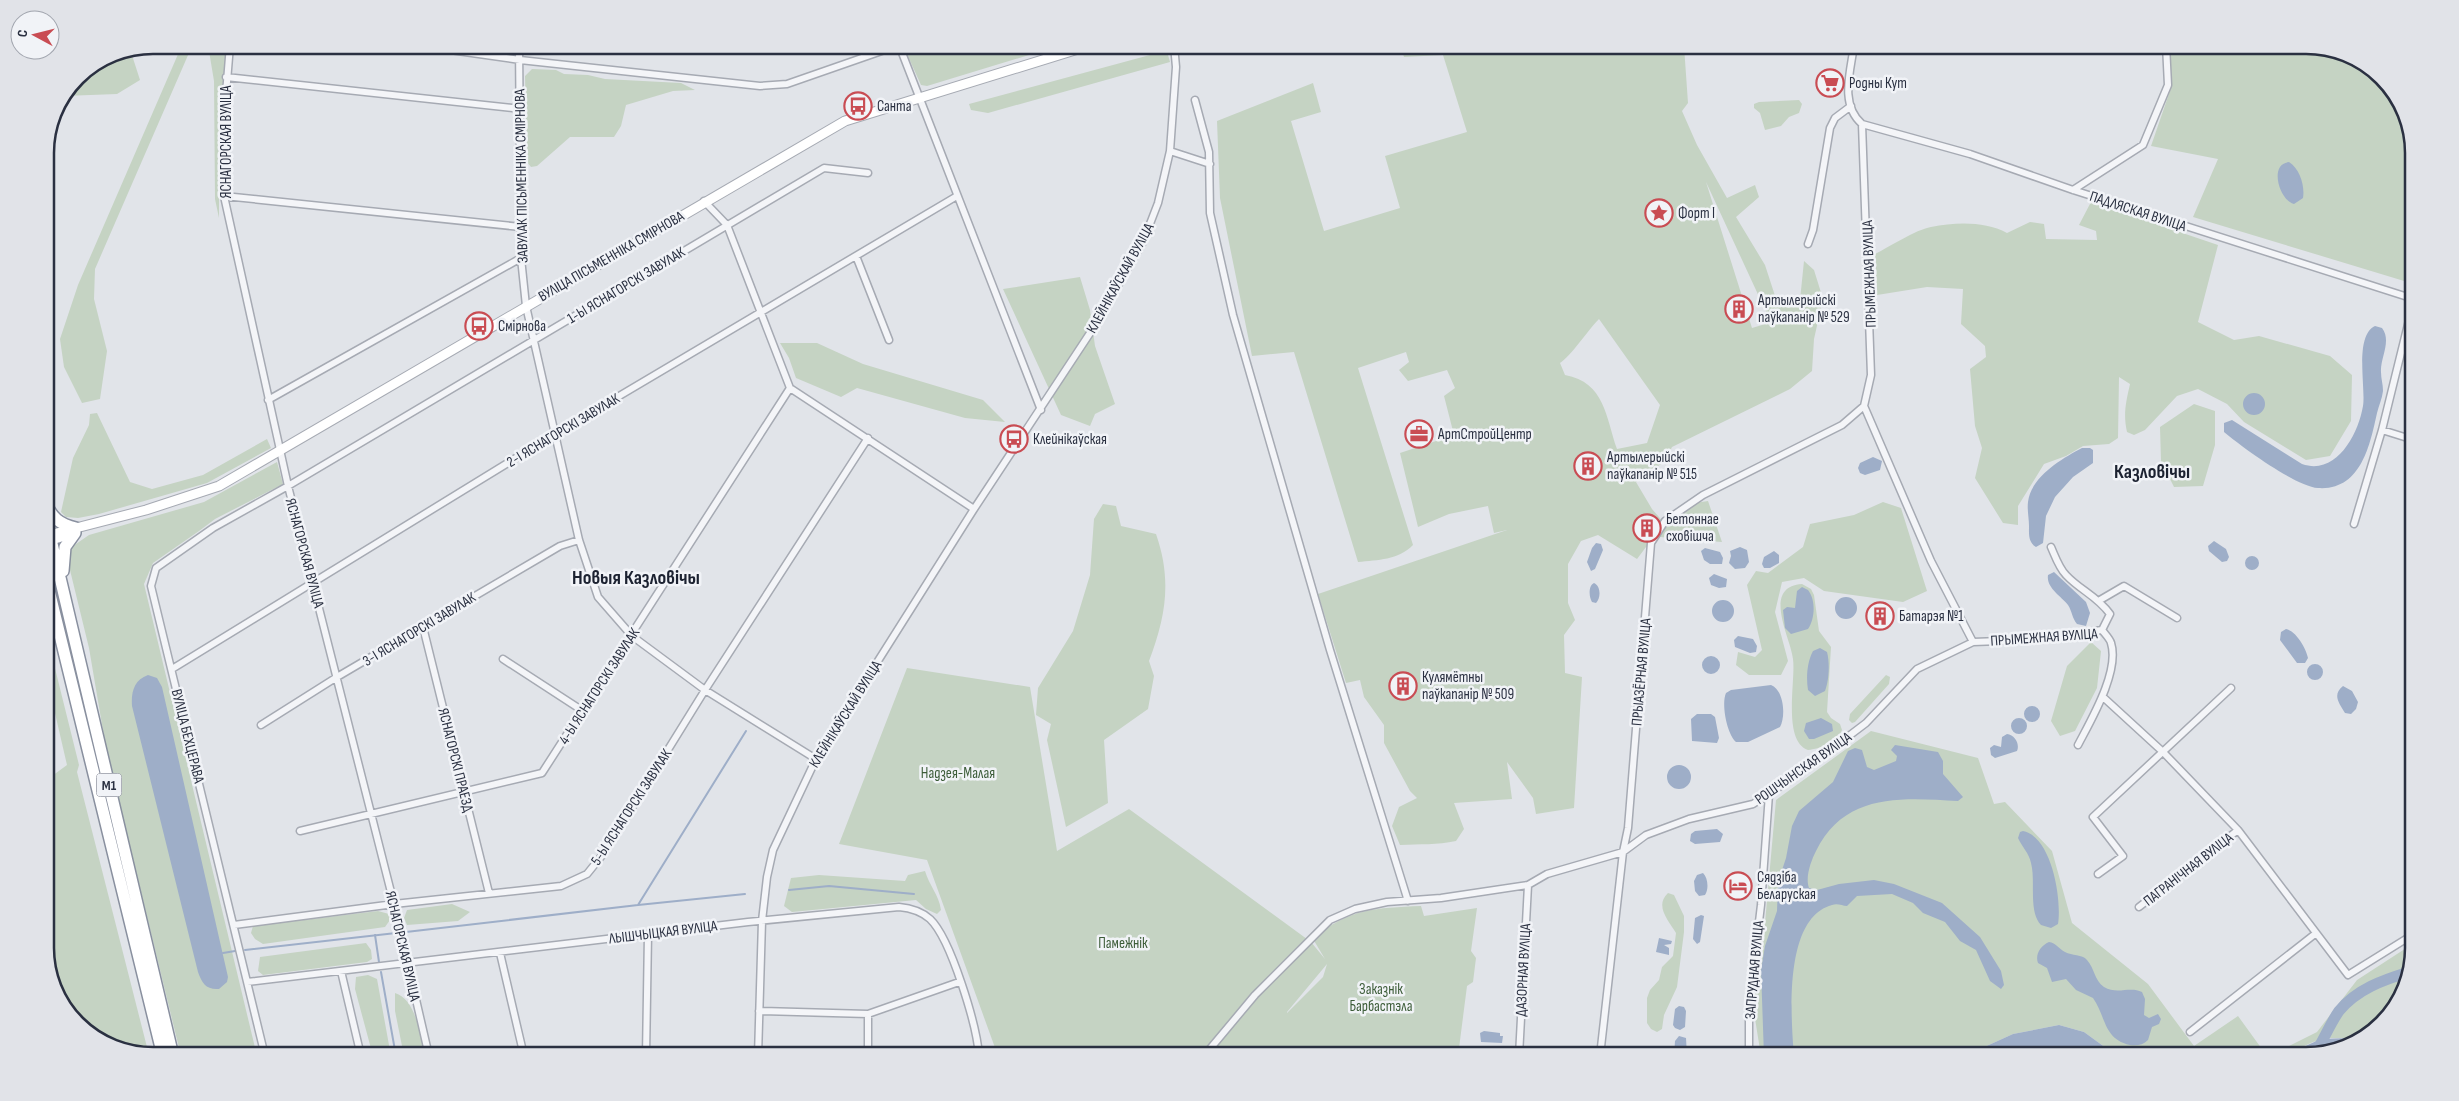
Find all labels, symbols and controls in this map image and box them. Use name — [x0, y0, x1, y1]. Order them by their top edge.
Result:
north arrow — [10, 10, 60, 60]
text: С — [14, 29, 31, 38]
supermarket icon: Родны Кут — [1815, 68, 1845, 98]
place label: Родны Кут — [1849, 74, 1907, 93]
street label: ЯСНАГОРСКАЯ ВУЛІЦА — [217, 85, 236, 198]
street label: ЗАВУЛАК ПІСЬМЕННІКА СМІРНОВА — [510, 88, 533, 263]
bus stop icon: Санта — [843, 91, 873, 121]
place label: Санта — [877, 97, 912, 116]
street label: ПАДЛЯСКАЯ ВУЛІЦА — [2087, 187, 2189, 236]
place icon: Форт I — [1644, 198, 1674, 228]
place label: Форт I — [1678, 204, 1715, 223]
street label: ВУЛІЦА ПІСЬМЕННІКА СМІРНОВА — [535, 207, 688, 306]
street label: КЛЕЙНІКАЎСКАЙ ВУЛІЦА — [1082, 219, 1159, 337]
street label: ПРЫМЕЖНАЯ ВУЛІЦА — [1858, 219, 1881, 328]
street label: 1-Ы ЯСНАГОРСКІ ЗАВУЛАК — [564, 243, 689, 328]
place label: Артылерыйскі паўкапанір № 529 — [1757, 291, 1850, 327]
building icon: Артылерыйскі паўкапанір № 529 — [1724, 294, 1754, 324]
bus stop icon: Смірнова — [464, 311, 494, 341]
place label: Смірнова — [498, 317, 546, 336]
street label: 2-І ЯСНАГОРСКІ ЗАВУЛАК — [503, 389, 623, 472]
office icon: АртСтройЦентр — [1404, 419, 1434, 449]
bus stop icon: Клейнікаўская — [999, 424, 1029, 454]
place label: АртСтройЦентр — [1437, 425, 1532, 444]
place label: Клейнікаўская — [1033, 430, 1107, 449]
place label: Артылерыйскі паўкапанір № 515 — [1606, 448, 1697, 484]
building icon: Артылерыйскі паўкапанір № 515 — [1573, 451, 1603, 481]
district label: Казловічы — [2114, 460, 2190, 484]
street label: ЯСНАГОРСКАЯ ВУЛІЦА — [281, 496, 328, 611]
place label: Бетоннае сховішча — [1666, 510, 1719, 546]
building icon: Бетоннае сховішча — [1632, 513, 1662, 543]
district label: Новыя Казловічы — [572, 566, 700, 590]
street label: 3-І ЯСНАГОРСКІ ЗАВУЛАК — [359, 588, 480, 671]
building icon: Батарэя №1 — [1865, 601, 1895, 631]
place label: Батарэя №1 — [1899, 607, 1964, 626]
street label: ПРЫАЗЁРНАЯ ВУЛІЦА — [1627, 617, 1656, 727]
street label: 4-Ы ЯСНАГОРСКІ ЗАВУЛАК — [555, 624, 644, 748]
street label: ПРЫМЕЖНАЯ ВУЛІЦА — [1990, 624, 2099, 651]
street label: КЛЕЙНІКАЎСКАЙ ВУЛІЦА — [805, 657, 886, 771]
place label: Кулямётны паўкапанір № 509 — [1422, 668, 1514, 704]
building icon: Кулямётны паўкапанір № 509 — [1388, 671, 1418, 701]
street label: ВУЛІЦА БЕХЦЕРАВА — [167, 687, 209, 786]
street label: ЯСНАГОРСКІ ПРАЕЗД — [433, 706, 478, 815]
street label: РОШЧЫНСКАЯ ВУЛІЦА — [1751, 728, 1856, 809]
street label: 5-Ы ЯСНАГОРСКІ ЗАВУЛАК — [587, 745, 676, 869]
park label: Надзея-Малая — [921, 764, 995, 783]
road number: М1 — [96, 774, 122, 796]
street label: ПАГРАНІЧНАЯ ВУЛІЦА — [2140, 828, 2237, 910]
place label: Сядзіба Беларуская — [1757, 868, 1816, 904]
hotel icon: Сядзіба Беларуская — [1723, 871, 1753, 901]
street label: ЯСНАГОРСКАЯ ВУЛІЦА — [381, 889, 425, 1004]
street label: ЛЫШЧЫЦКАЯ ВУЛІЦА — [607, 916, 719, 949]
street label: ЗАПРУДНАЯ ВУЛІЦА — [1741, 919, 1768, 1020]
street label: ДАЗОРНАЯ ВУЛІЦА — [1512, 922, 1535, 1017]
park label: Памежнік — [1098, 934, 1148, 953]
park label: Заказнік Барбастэла — [1349, 980, 1413, 1016]

